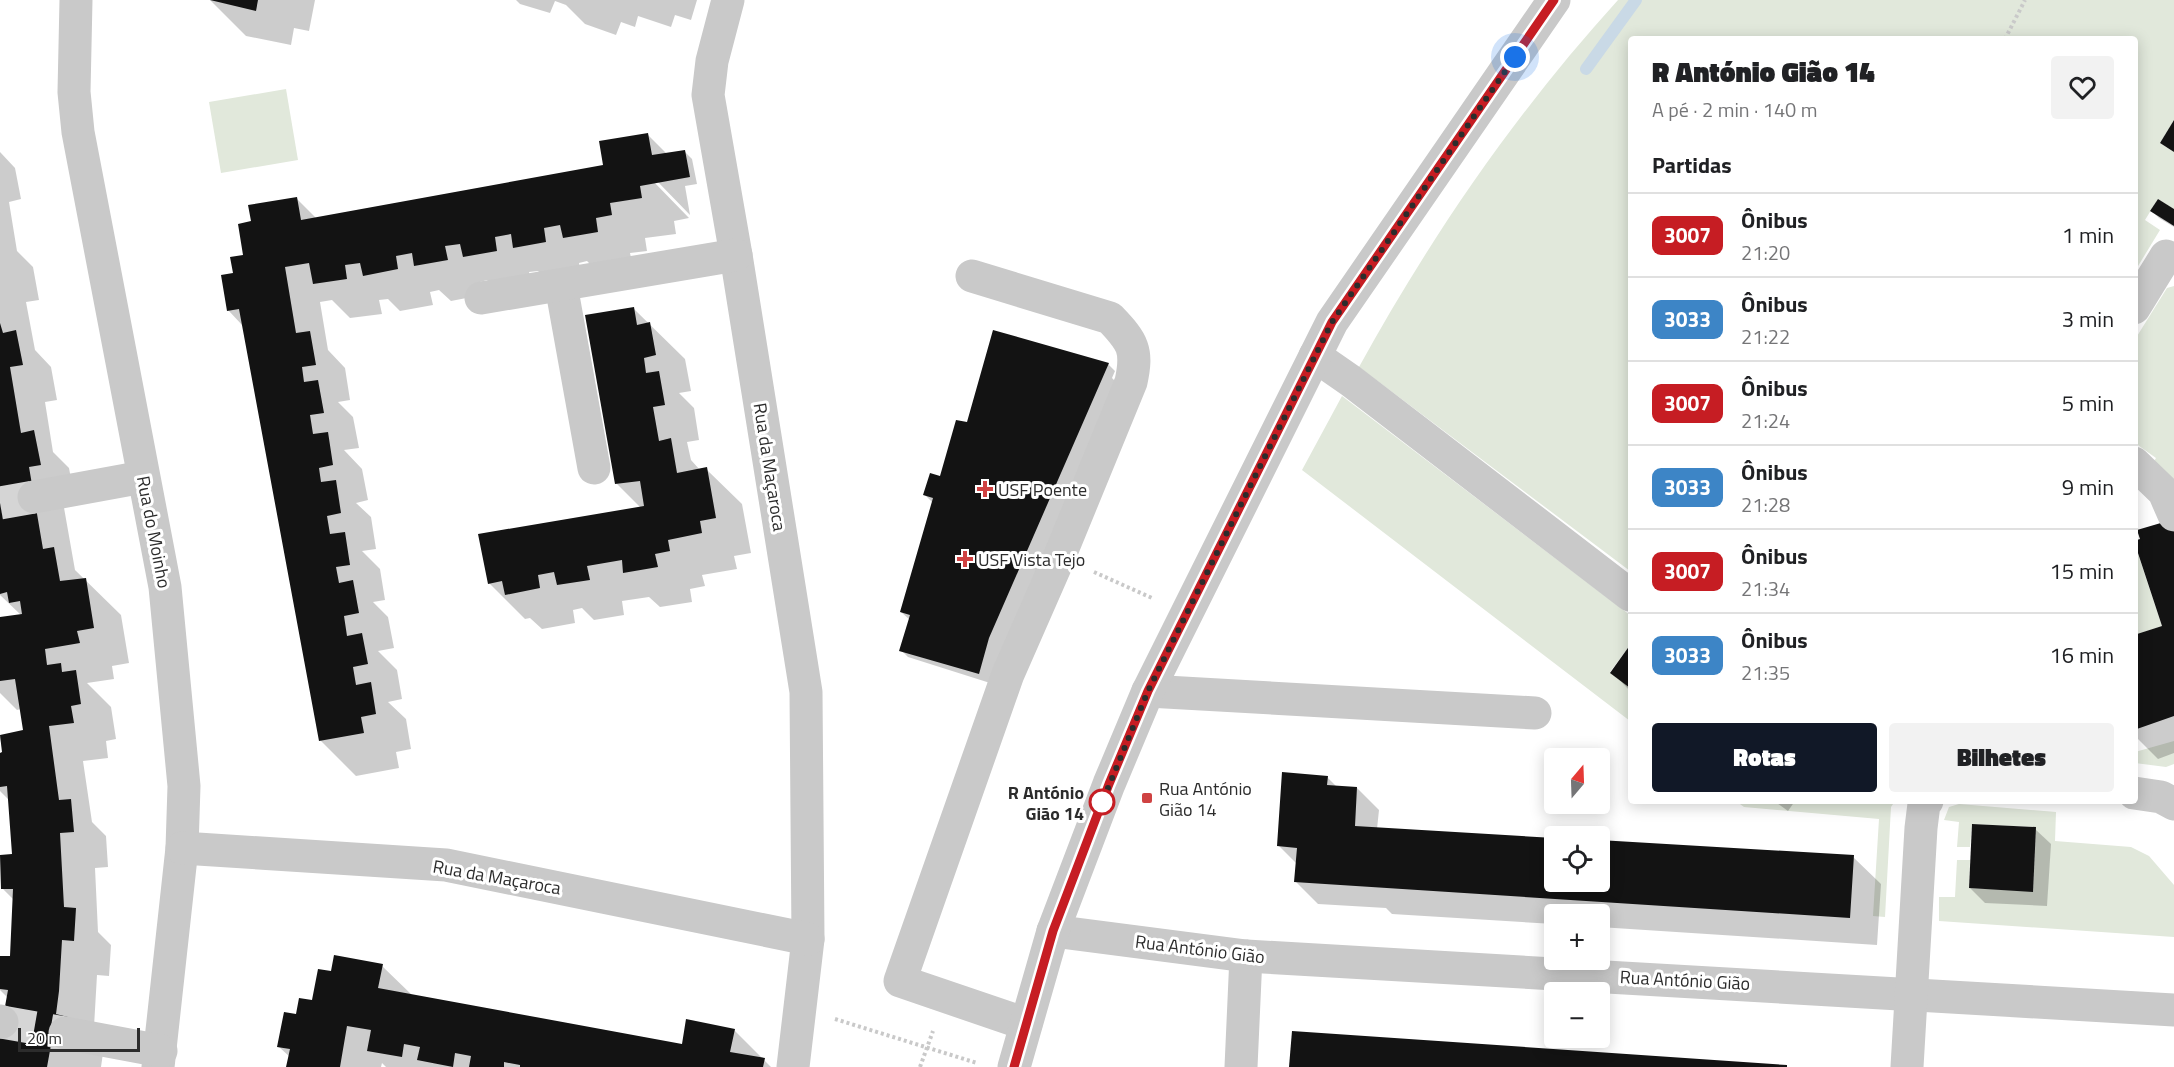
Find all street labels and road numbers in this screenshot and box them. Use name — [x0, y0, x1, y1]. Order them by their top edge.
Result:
street label: Rua da Maçaroca — [747, 401, 793, 533]
street label: Rua do Moinho — [130, 474, 178, 590]
street label: Rua da Maçaroca — [431, 852, 563, 902]
street label: Rua António Gião — [1134, 928, 1266, 970]
street label: Rua António Gião — [1619, 963, 1751, 997]

